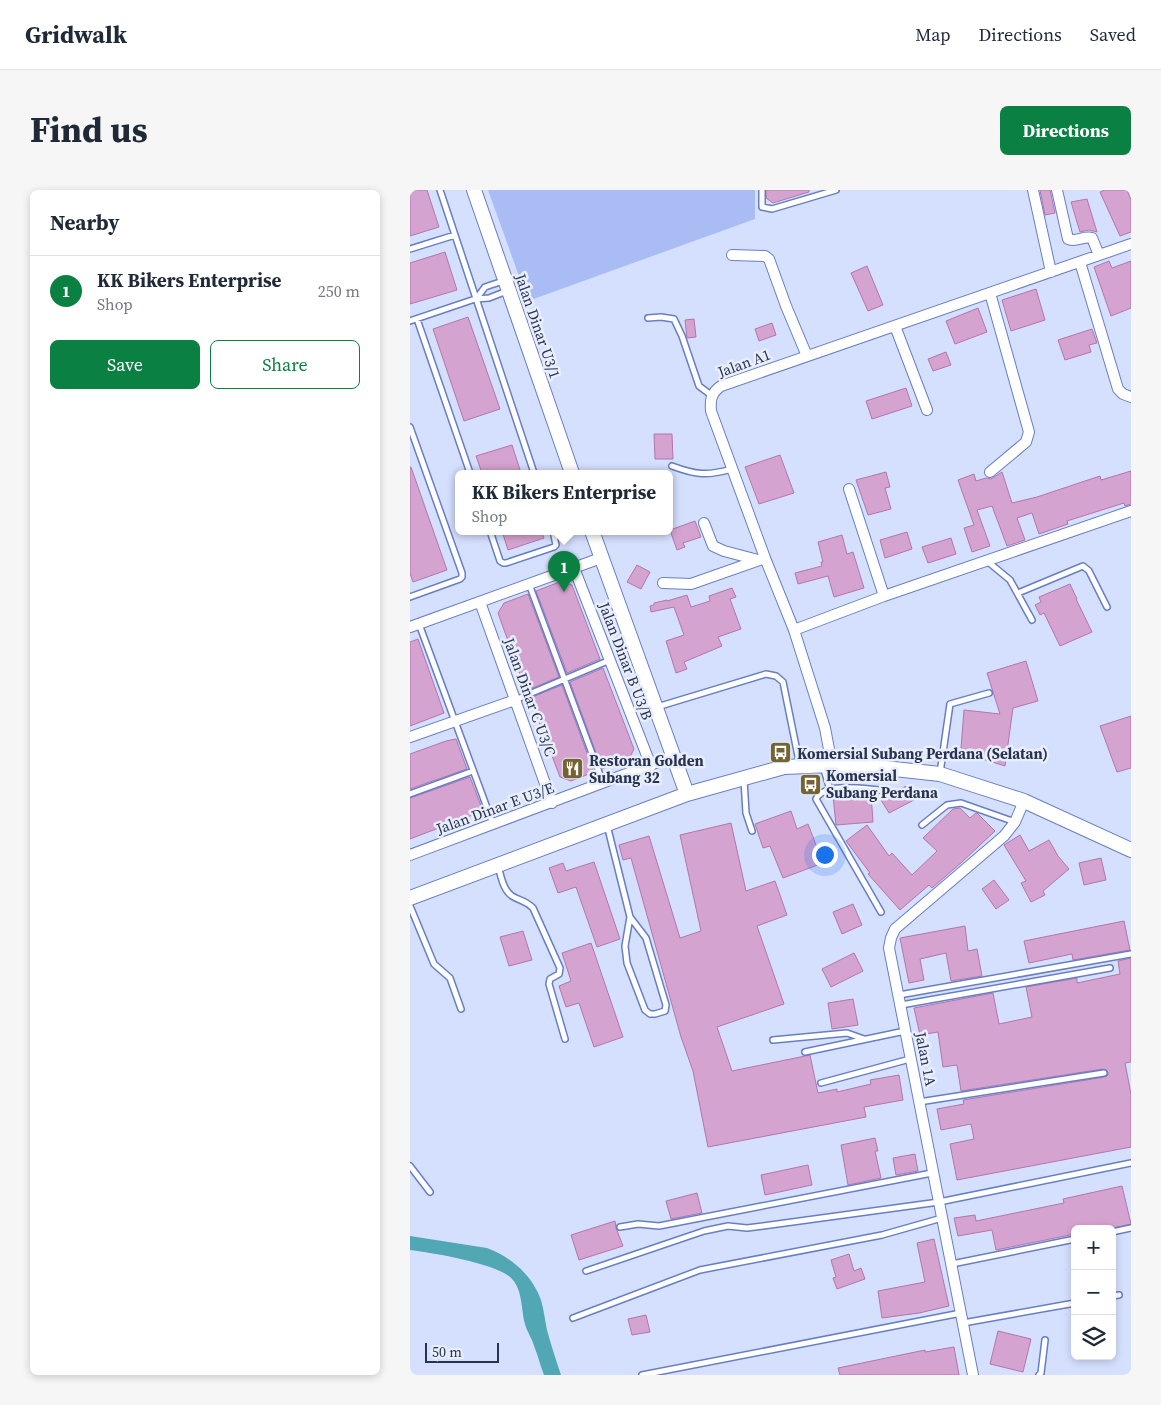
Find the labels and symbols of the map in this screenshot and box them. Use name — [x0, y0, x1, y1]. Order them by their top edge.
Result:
street label: Jalan Dinar U3/1 — [510, 270, 566, 381]
street label: Jalan A1 — [714, 344, 773, 383]
pin: 1 — [548, 551, 580, 592]
street label: Jalan Dinar B U3/B — [594, 598, 658, 723]
street label: Jalan Dinar C U3/C — [498, 634, 561, 759]
bus stop icon: Komersial Subang Perdana (Selatan) — [769, 741, 793, 765]
place label: Komersial Subang Perdana (Selatan) — [797, 743, 1048, 764]
place label: Restoran Golden Subang 32 — [589, 750, 704, 788]
restaurant icon: Restoran Golden Subang 32 — [561, 757, 585, 781]
place label: Komersial Subang Perdana — [826, 765, 939, 803]
bus stop icon: Komersial Subang Perdana — [798, 772, 822, 796]
street label: Jalan Dinar E U3/E — [432, 777, 557, 839]
your location — [812, 842, 838, 868]
street label: Jalan 1A — [910, 1029, 942, 1088]
scale bar — [425, 1340, 499, 1363]

